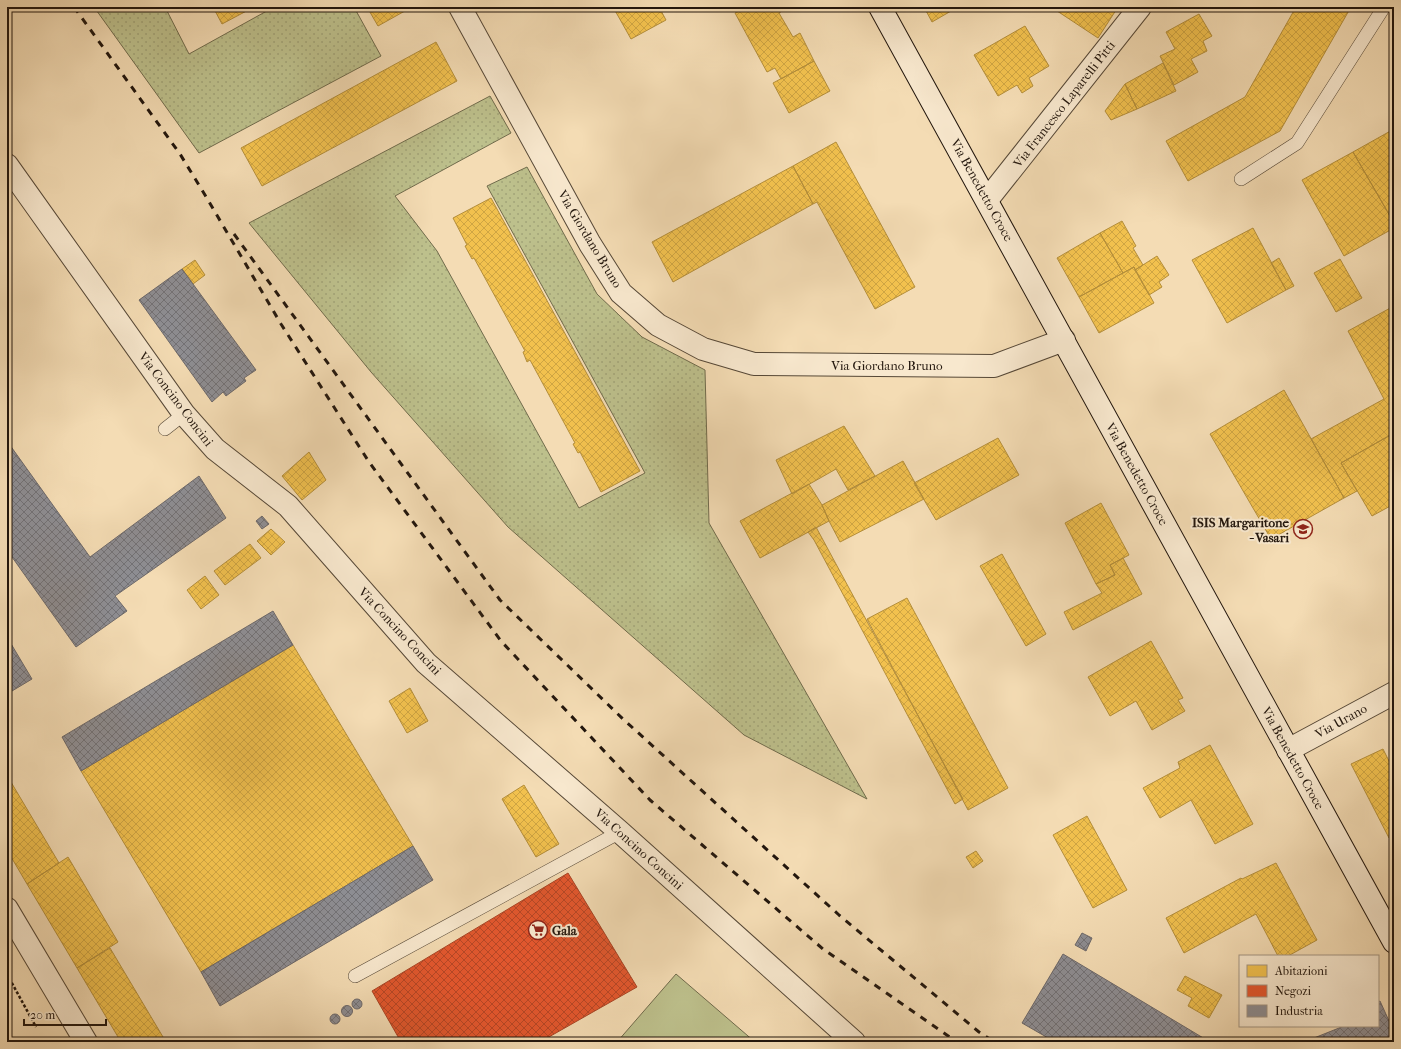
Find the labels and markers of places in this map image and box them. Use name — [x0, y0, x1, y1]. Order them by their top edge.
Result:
place label: ISIS Margaritone - Vasari — [1192, 515, 1290, 545]
school or university icon: ISIS Margaritone - Vasari — [1292, 518, 1314, 540]
supermarket icon: Gala — [527, 919, 549, 941]
place label: Gala — [552, 923, 578, 938]

